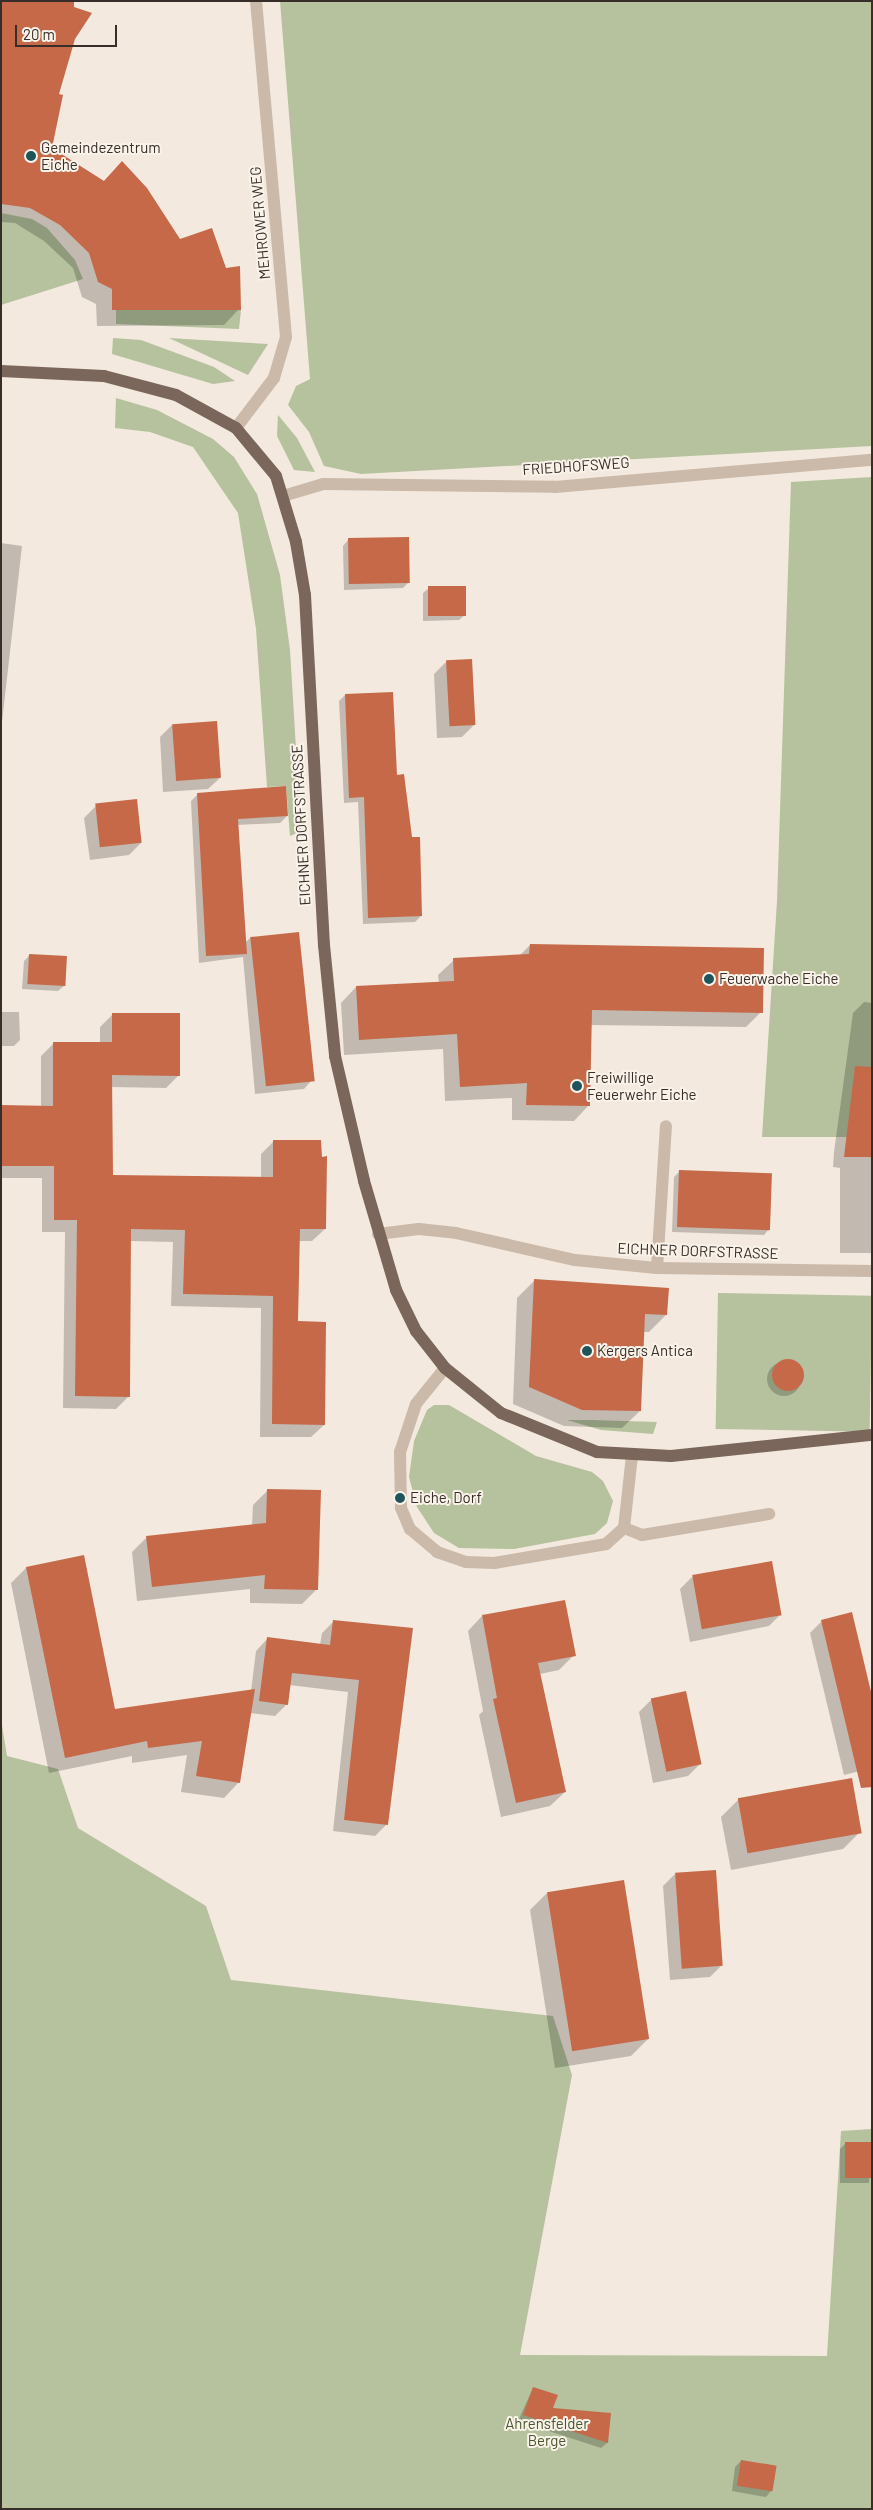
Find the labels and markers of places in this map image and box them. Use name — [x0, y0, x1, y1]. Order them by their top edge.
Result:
place label: Gemeindezentrum Eiche — [41, 138, 161, 173]
marker: Gemeindezentrum Eiche — [25, 150, 37, 162]
place label: Feuerwache Eiche — [719, 970, 839, 988]
marker: Feuerwache Eiche — [703, 973, 715, 985]
place label: Freiwillige Feuerwehr Eiche — [587, 1068, 697, 1103]
marker: Freiwillige Feuerwehr Eiche — [571, 1080, 583, 1092]
place label: Kergers Antica — [597, 1342, 693, 1360]
marker: Kergers Antica — [581, 1345, 593, 1357]
place label: Eiche, Dorf — [410, 1489, 482, 1507]
marker: Eiche, Dorf — [394, 1492, 406, 1504]

